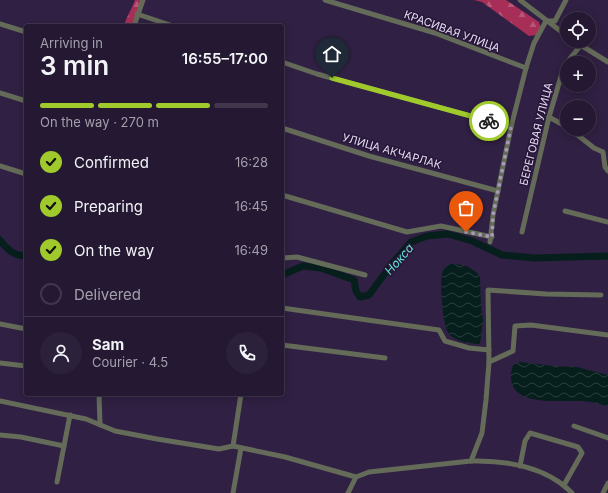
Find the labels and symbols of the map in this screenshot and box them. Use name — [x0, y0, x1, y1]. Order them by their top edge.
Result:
street label: КРАСИВАЯ УЛИЦА — [402, 7, 502, 55]
pin — [315, 37, 349, 78]
street label: БЕРЕГОВАЯ УЛИЦА — [516, 81, 556, 187]
courier — [469, 101, 509, 141]
street label: УЛИЦА АКЧАРЛАК — [341, 130, 444, 172]
pin — [449, 191, 483, 232]
water label: Нокса — [381, 240, 417, 278]

